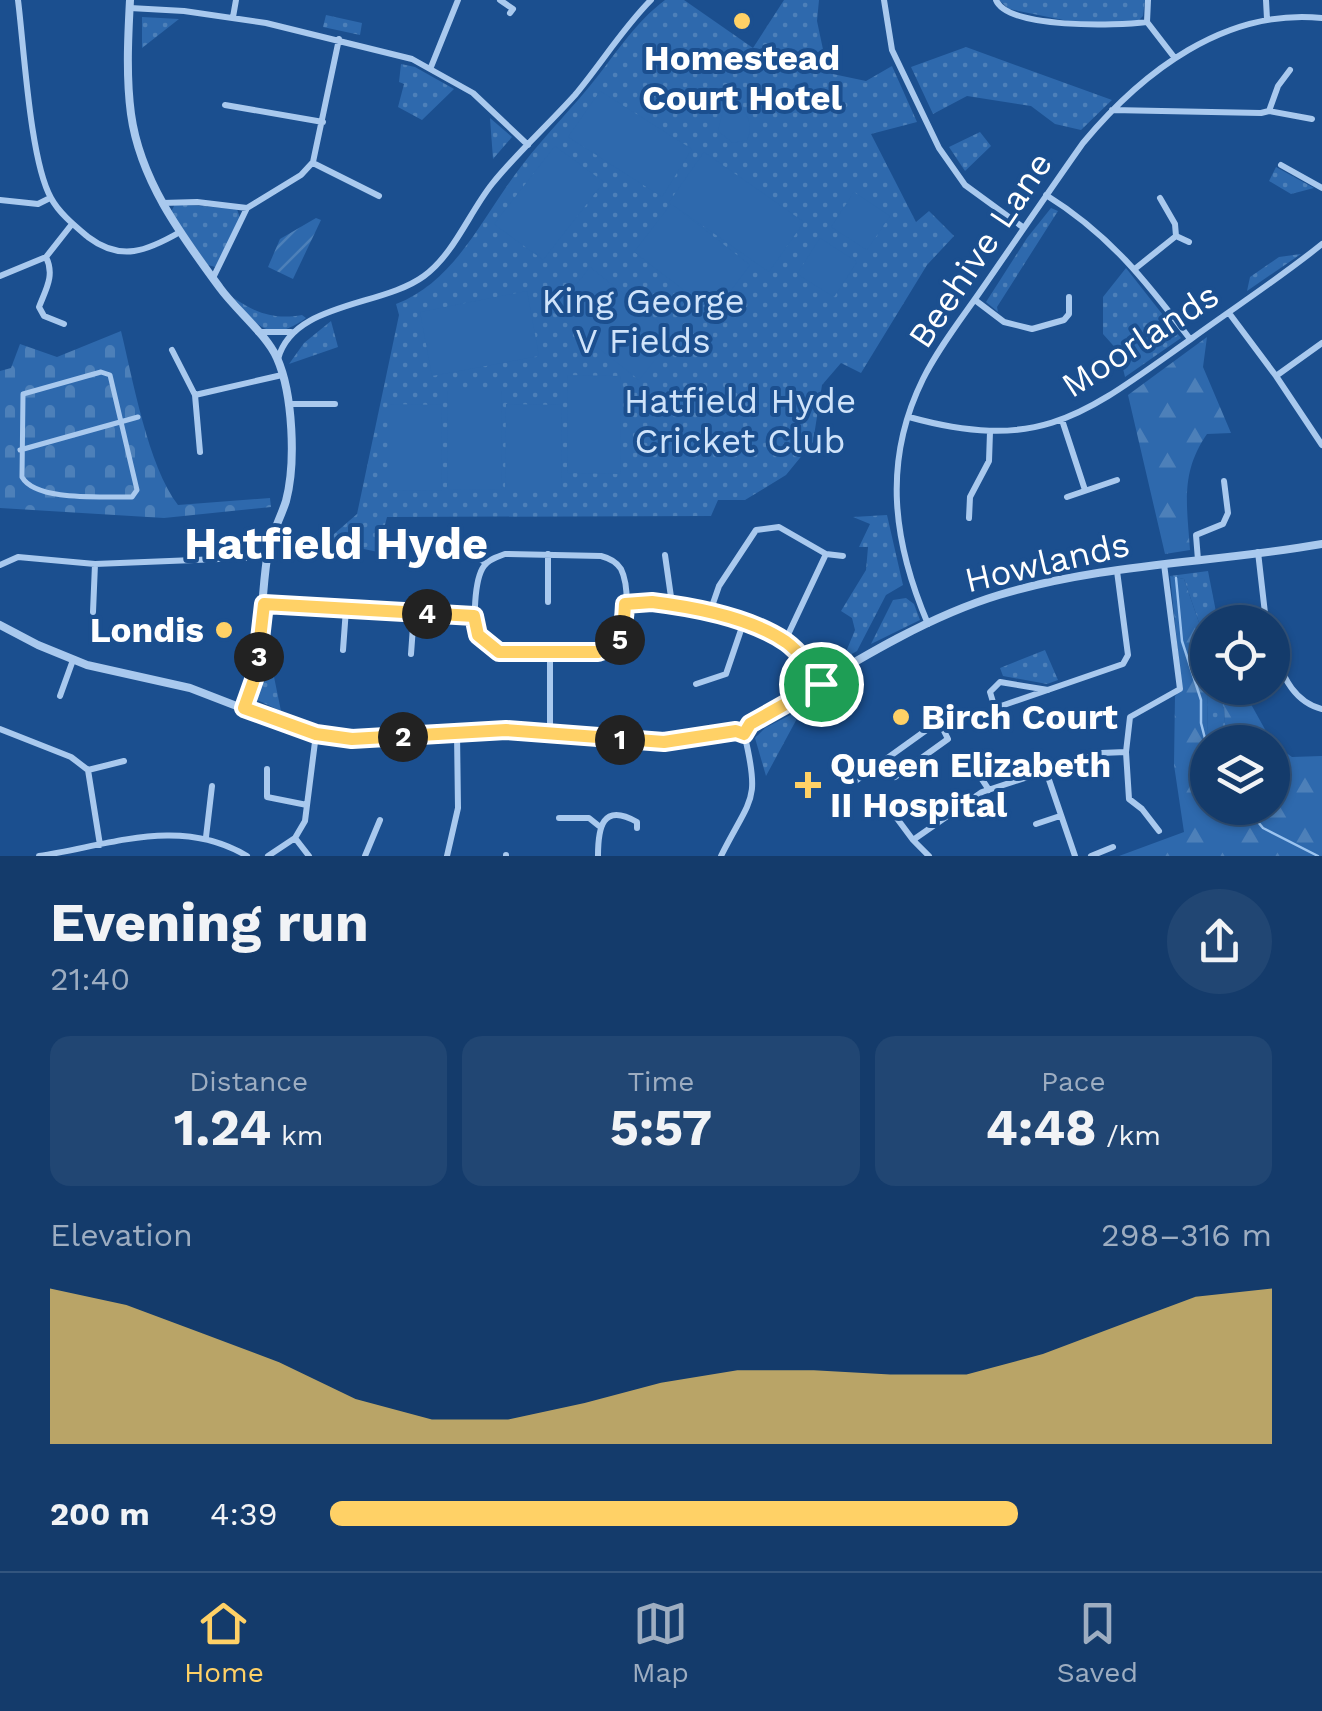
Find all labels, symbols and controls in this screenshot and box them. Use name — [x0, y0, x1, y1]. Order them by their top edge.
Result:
marker: Homestead Court Hotel — [731, 10, 753, 32]
place label: Homestead Court Hotel — [642, 37, 843, 119]
street label: Beehive Lane — [899, 144, 1061, 356]
street label: Moorlands — [1054, 274, 1226, 406]
park label: King George V Fields — [541, 280, 745, 362]
park label: Hatfield Hyde Cricket Club — [624, 380, 856, 462]
district label: Hatfield Hyde — [184, 517, 488, 570]
street label: Howlands — [961, 523, 1133, 601]
pin: 4 — [402, 589, 452, 639]
text: 4 — [418, 597, 436, 630]
map controls — [1190, 605, 1290, 825]
button: locate — [1190, 605, 1290, 705]
place label: Londis — [90, 609, 204, 651]
pin: 5 — [595, 615, 645, 665]
marker: Londis — [213, 619, 235, 641]
text: 5 — [612, 623, 628, 656]
pin: 3 — [234, 632, 284, 682]
text: 3 — [251, 640, 267, 673]
pin — [779, 642, 864, 727]
icon: arrive — [794, 657, 849, 712]
place label: Birch Court — [921, 696, 1118, 738]
marker: Birch Court — [890, 706, 912, 728]
pin: 2 — [378, 712, 428, 762]
pin: 1 — [595, 715, 645, 765]
text: 2 — [395, 720, 411, 753]
text: 1 — [614, 723, 626, 756]
button: layers — [1190, 725, 1290, 825]
place label: Queen Elizabeth II Hospital — [830, 744, 1111, 826]
marker: Queen Elizabeth II Hospital — [795, 772, 821, 798]
button: share — [1167, 889, 1272, 994]
text: Evening run — [50, 890, 369, 954]
text: 21:40 — [50, 960, 130, 998]
text: Distance — [189, 1065, 308, 1098]
text: Time — [628, 1065, 694, 1098]
text: Pace — [1041, 1065, 1106, 1098]
text: 1.24 — [174, 1098, 271, 1157]
text: 5:57 — [610, 1098, 712, 1157]
text: 4:48 — [986, 1098, 1097, 1157]
text: km — [271, 1119, 324, 1152]
text: /km — [1097, 1119, 1161, 1152]
text: Elevation — [50, 1216, 193, 1254]
text: 298–316 m — [1101, 1216, 1272, 1254]
text: 200 m — [50, 1495, 150, 1533]
text: 4:39 — [210, 1495, 277, 1533]
tab: Home — [184, 1596, 264, 1689]
tab: Map — [632, 1596, 689, 1689]
tab: Saved — [1057, 1596, 1138, 1689]

